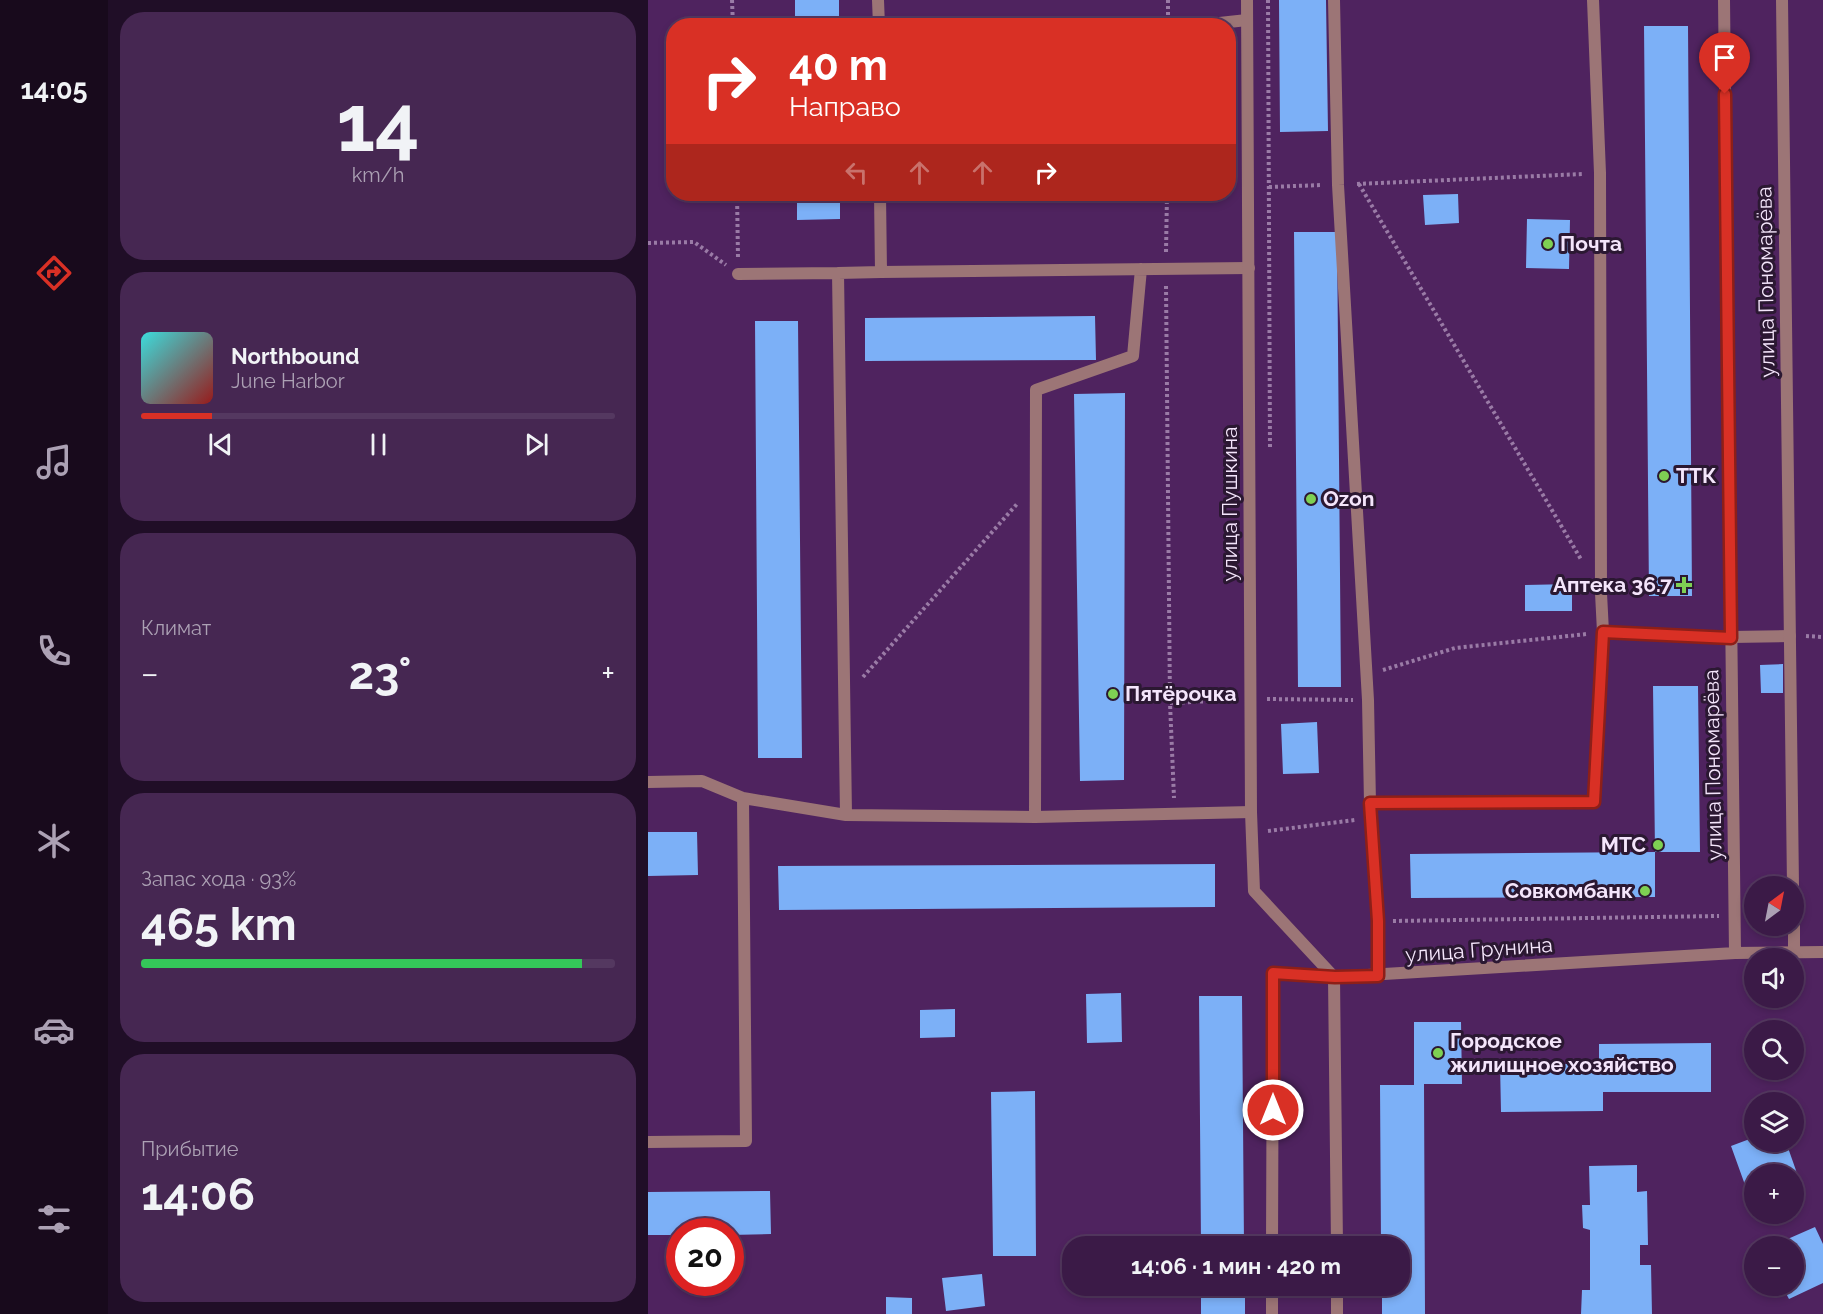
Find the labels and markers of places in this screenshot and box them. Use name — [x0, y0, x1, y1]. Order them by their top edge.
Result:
pin — [1699, 32, 1750, 94]
place label: Почта — [1560, 231, 1622, 256]
marker: Почта — [1541, 237, 1555, 251]
place label: ТТК — [1676, 463, 1717, 488]
marker: ТТК — [1657, 469, 1671, 483]
place label: Ozon — [1323, 486, 1374, 511]
marker: Ozon — [1304, 492, 1318, 506]
place label: Аптека 36.7 — [1553, 572, 1672, 597]
marker: Аптека 36.7 — [1677, 578, 1691, 592]
place label: Пятёрочка — [1125, 681, 1237, 706]
marker: Пятёрочка — [1106, 687, 1120, 701]
place label: МТС — [1601, 832, 1646, 857]
marker: МТС — [1651, 838, 1665, 852]
place label: Совкомбанк — [1505, 878, 1633, 903]
marker: Совкомбанк — [1638, 884, 1652, 898]
place label: Городское жилищное хозяйство — [1450, 1028, 1674, 1077]
marker: Городское жилищное хозяйство — [1431, 1046, 1445, 1060]

